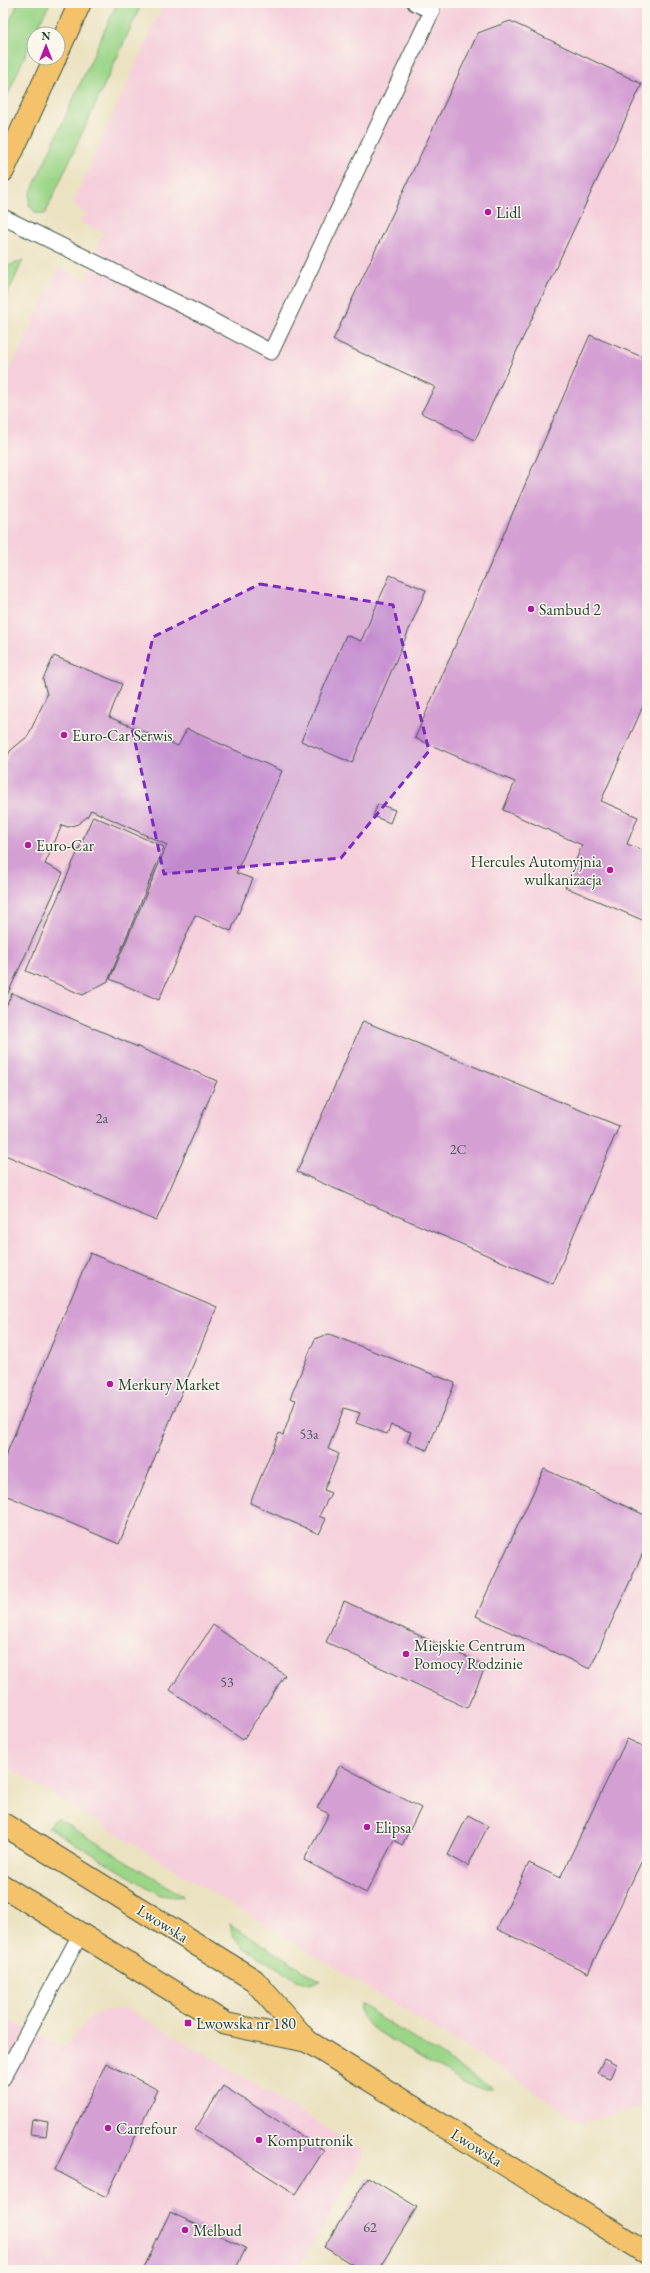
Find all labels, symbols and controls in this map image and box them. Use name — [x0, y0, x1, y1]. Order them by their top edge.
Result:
north arrow — [26, 26, 66, 66]
text: N — [42, 29, 51, 43]
place label: Lidl — [496, 202, 521, 223]
marker: Lidl — [483, 207, 493, 217]
place label: Sambud 2 — [539, 599, 601, 620]
marker: Sambud 2 — [526, 604, 536, 614]
place label: Euro-Car Serwis — [72, 725, 172, 746]
marker: Euro-Car Serwis — [59, 730, 69, 740]
place label: Euro-Car — [36, 835, 95, 856]
marker: Euro-Car — [23, 840, 33, 850]
place label: Hercules Automyjnia wulkanizacja — [470, 851, 603, 890]
marker: Hercules Automyjnia wulkanizacja — [605, 865, 615, 875]
house number: 2a — [96, 1109, 109, 1127]
house number: 2C — [450, 1140, 466, 1158]
place label: Merkury Market — [118, 1374, 220, 1395]
marker: Merkury Market — [105, 1379, 115, 1389]
house number: 53a — [299, 1425, 319, 1443]
place label: Miejskie Centrum Pomocy Rodzinie — [414, 1635, 526, 1674]
marker: Miejskie Centrum Pomocy Rodzinie — [401, 1649, 411, 1659]
house number: 53 — [220, 1673, 234, 1691]
place label: Elipsa — [375, 1817, 412, 1838]
marker: Elipsa — [362, 1822, 372, 1832]
street label: Lwowska — [133, 1899, 193, 1948]
place label: Lwowska nr 180 — [196, 2013, 296, 2034]
marker: Lwowska nr 180 — [183, 2018, 193, 2028]
place label: Carrefour — [116, 2118, 178, 2139]
marker: Carrefour — [103, 2123, 113, 2133]
street label: Lwowska — [447, 2123, 507, 2172]
place label: Komputronik — [267, 2130, 354, 2151]
marker: Komputronik — [254, 2135, 264, 2145]
house number: 62 — [363, 2218, 377, 2236]
place label: Melbud — [193, 2220, 243, 2241]
marker: Melbud — [180, 2225, 190, 2235]

